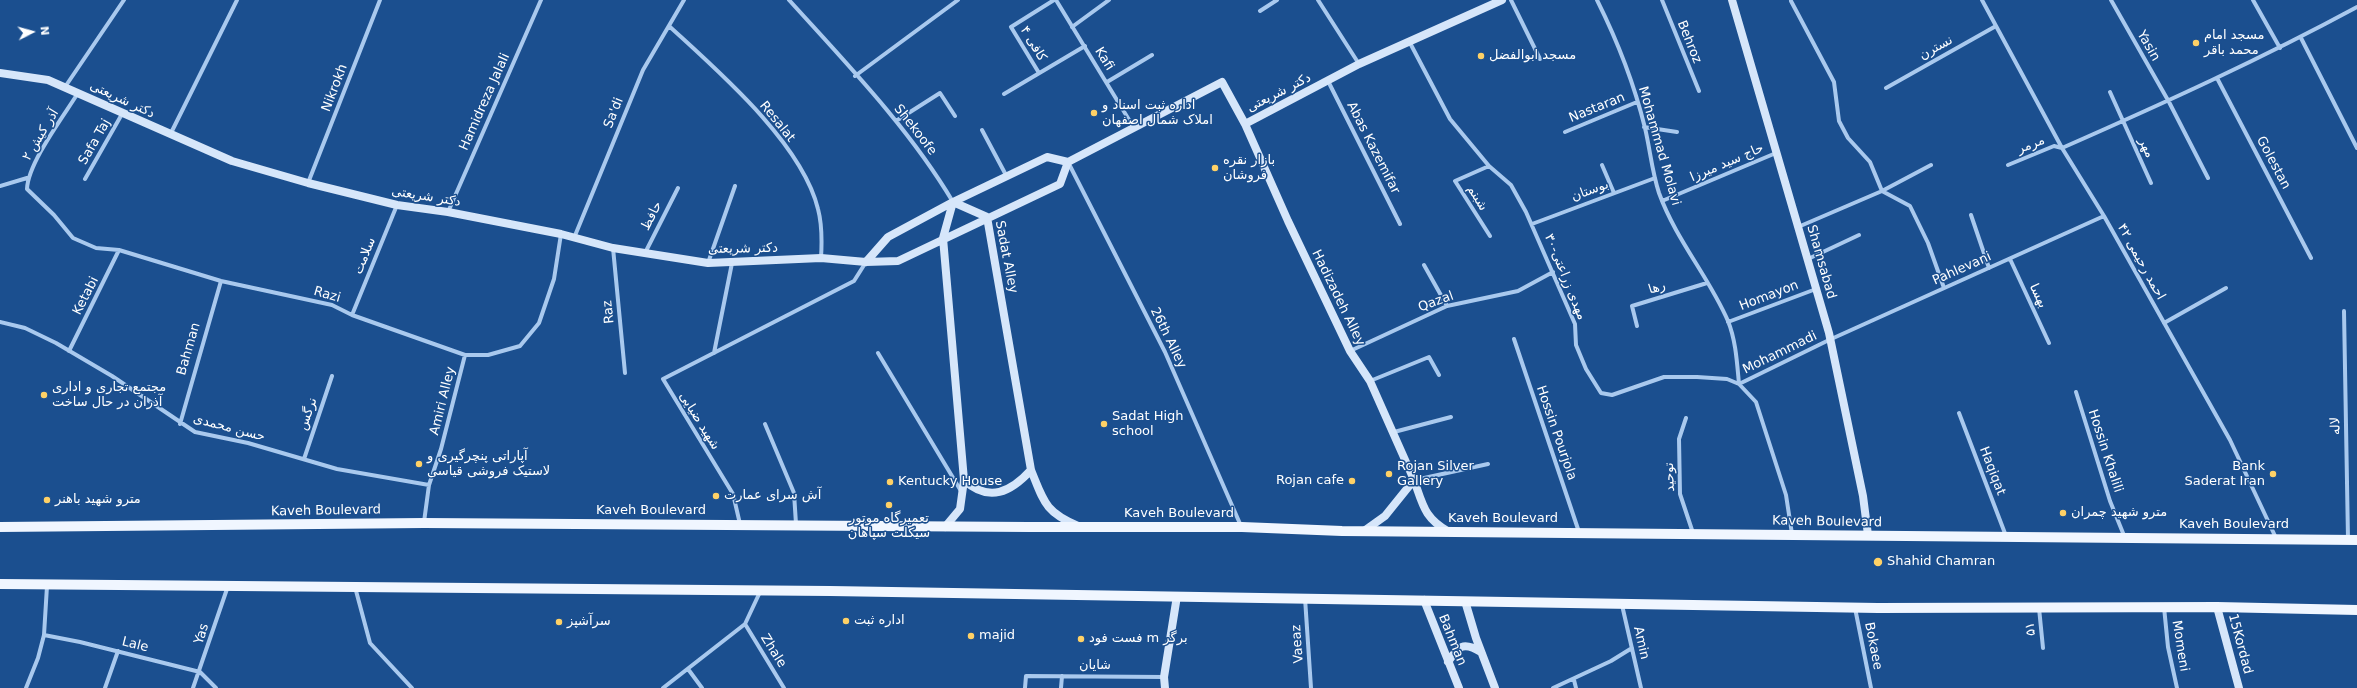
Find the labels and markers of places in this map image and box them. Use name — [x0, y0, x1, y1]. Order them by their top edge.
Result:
place label: مسجد امام محمد باقر — [2204, 28, 2264, 59]
marker: مسجد امام محمد باقر — [2191, 38, 2201, 48]
place label: مسجد ابوالفضل — [1489, 48, 1576, 64]
marker: مسجد ابوالفضل — [1476, 51, 1486, 61]
place label: اداره ثبت اسناد و املاک شمال اصفهان — [1102, 98, 1213, 129]
marker: اداره ثبت اسناد و املاک شمال اصفهان — [1089, 108, 1099, 118]
place label: بازار نقره فروشان — [1223, 153, 1275, 184]
marker: بازار نقره فروشان — [1210, 163, 1220, 173]
place label: مجتمع تجاری و اداری آذران در حال ساخت — [52, 380, 166, 411]
marker: مجتمع تجاری و اداری آذران در حال ساخت — [39, 390, 49, 400]
place label: Sadat High school — [1112, 409, 1184, 440]
marker: Sadat High school — [1099, 419, 1109, 429]
place label: آپاراتی پنچرگیری و لاستیک فروشی قیاسی — [427, 449, 550, 480]
marker: آپاراتی پنچرگیری و لاستیک فروشی قیاسی — [414, 459, 424, 469]
place label: Rojan Silver Gallery — [1397, 459, 1474, 490]
place label: Bank Saderat Iran — [2185, 459, 2265, 490]
marker: Rojan Silver Gallery — [1384, 469, 1394, 479]
marker: Bank Saderat Iran — [2268, 469, 2278, 479]
place label: Rojan cafe — [1276, 473, 1344, 489]
place label: Kentucky House — [898, 474, 1002, 490]
marker: Rojan cafe — [1347, 476, 1357, 486]
marker: Kentucky House — [885, 477, 895, 487]
place label: آش سرای عمارت — [724, 488, 821, 504]
marker: آش سرای عمارت — [711, 491, 721, 501]
place label: مترو شهید باهنر — [55, 492, 141, 508]
marker: مترو شهید باهنر — [42, 495, 52, 505]
marker: تعمیرگاه موتور سیکلت سپاهان — [884, 500, 894, 510]
place label: مترو شهید چمران — [2071, 505, 2167, 521]
marker: مترو شهید چمران — [2058, 508, 2068, 518]
place label: تعمیرگاه موتور سیکلت سپاهان — [848, 511, 930, 542]
place label: Shahid Chamran — [1887, 554, 1995, 570]
marker: Shahid Chamran — [1872, 556, 1884, 568]
place label: اداره ثبت — [854, 613, 905, 629]
place label: سرآشپز — [567, 614, 611, 630]
marker: اداره ثبت — [841, 616, 851, 626]
marker: سرآشپز — [554, 617, 564, 627]
place label: majid — [979, 628, 1015, 644]
marker: majid — [966, 631, 976, 641]
place label: فست فود m برگر — [1089, 631, 1188, 647]
marker: فست فود m برگر — [1076, 634, 1086, 644]

